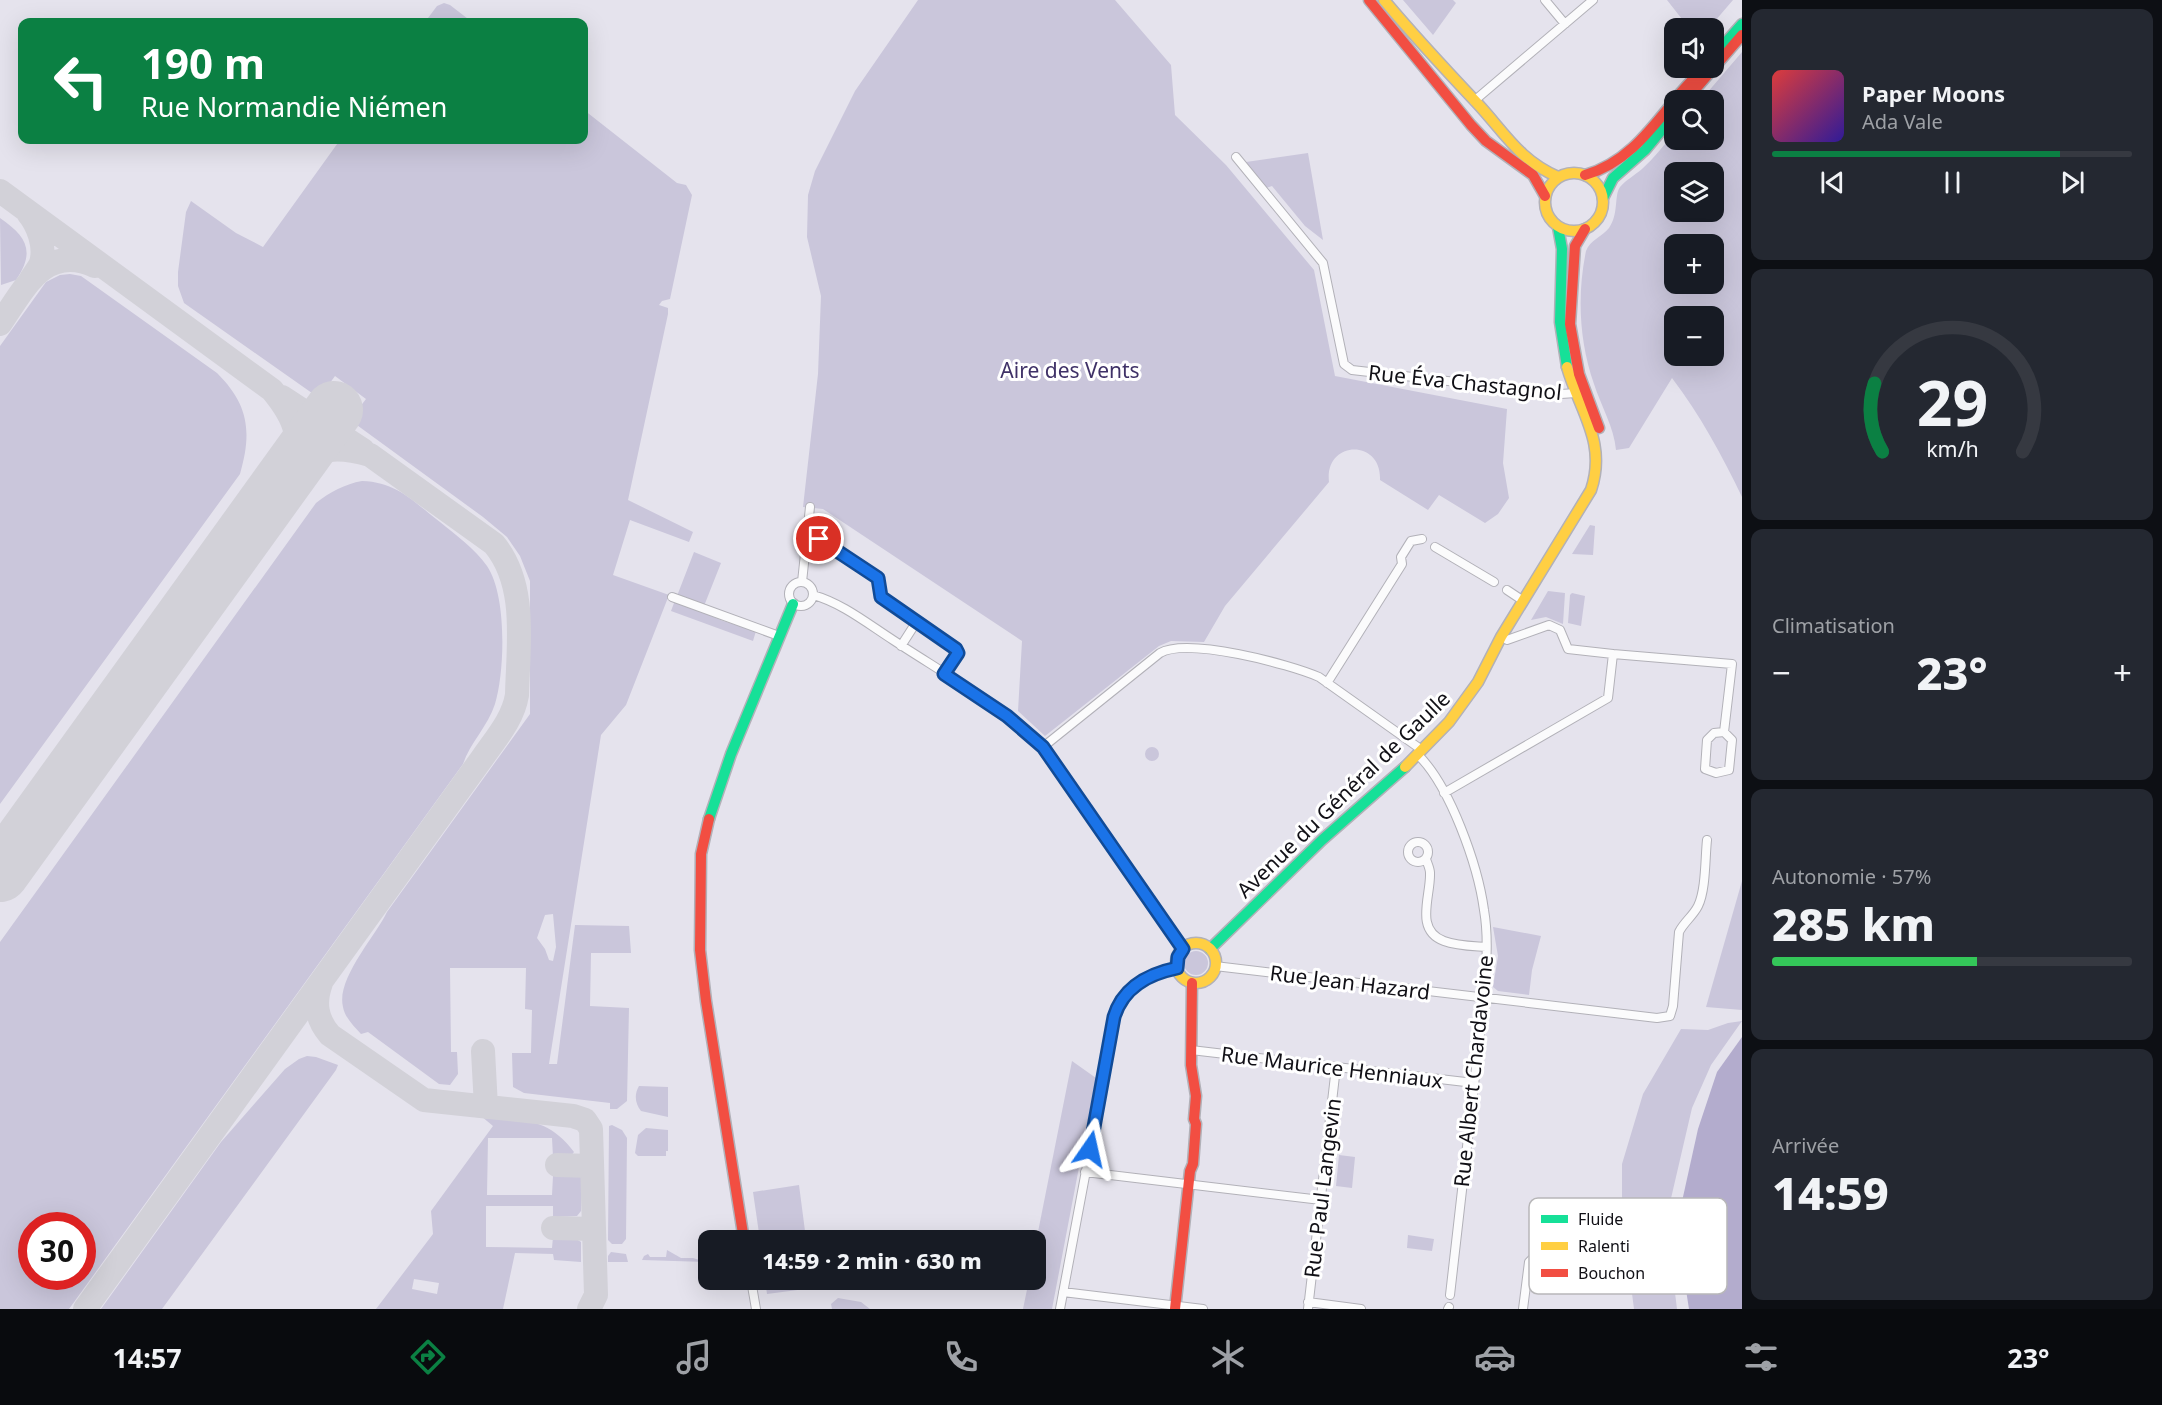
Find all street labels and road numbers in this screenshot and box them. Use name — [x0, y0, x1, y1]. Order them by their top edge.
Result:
street label: Rue Éva Chastagnol — [1367, 358, 1563, 406]
street label: Avenue du Général de Gaulle — [1230, 684, 1456, 904]
street label: Rue Albert Chardavoine — [1447, 954, 1499, 1188]
street label: Rue Jean Hazard — [1268, 958, 1432, 1006]
street label: Rue Maurice Henniaux — [1219, 1039, 1445, 1095]
street label: Rue Paul Langevin — [1297, 1097, 1347, 1279]

